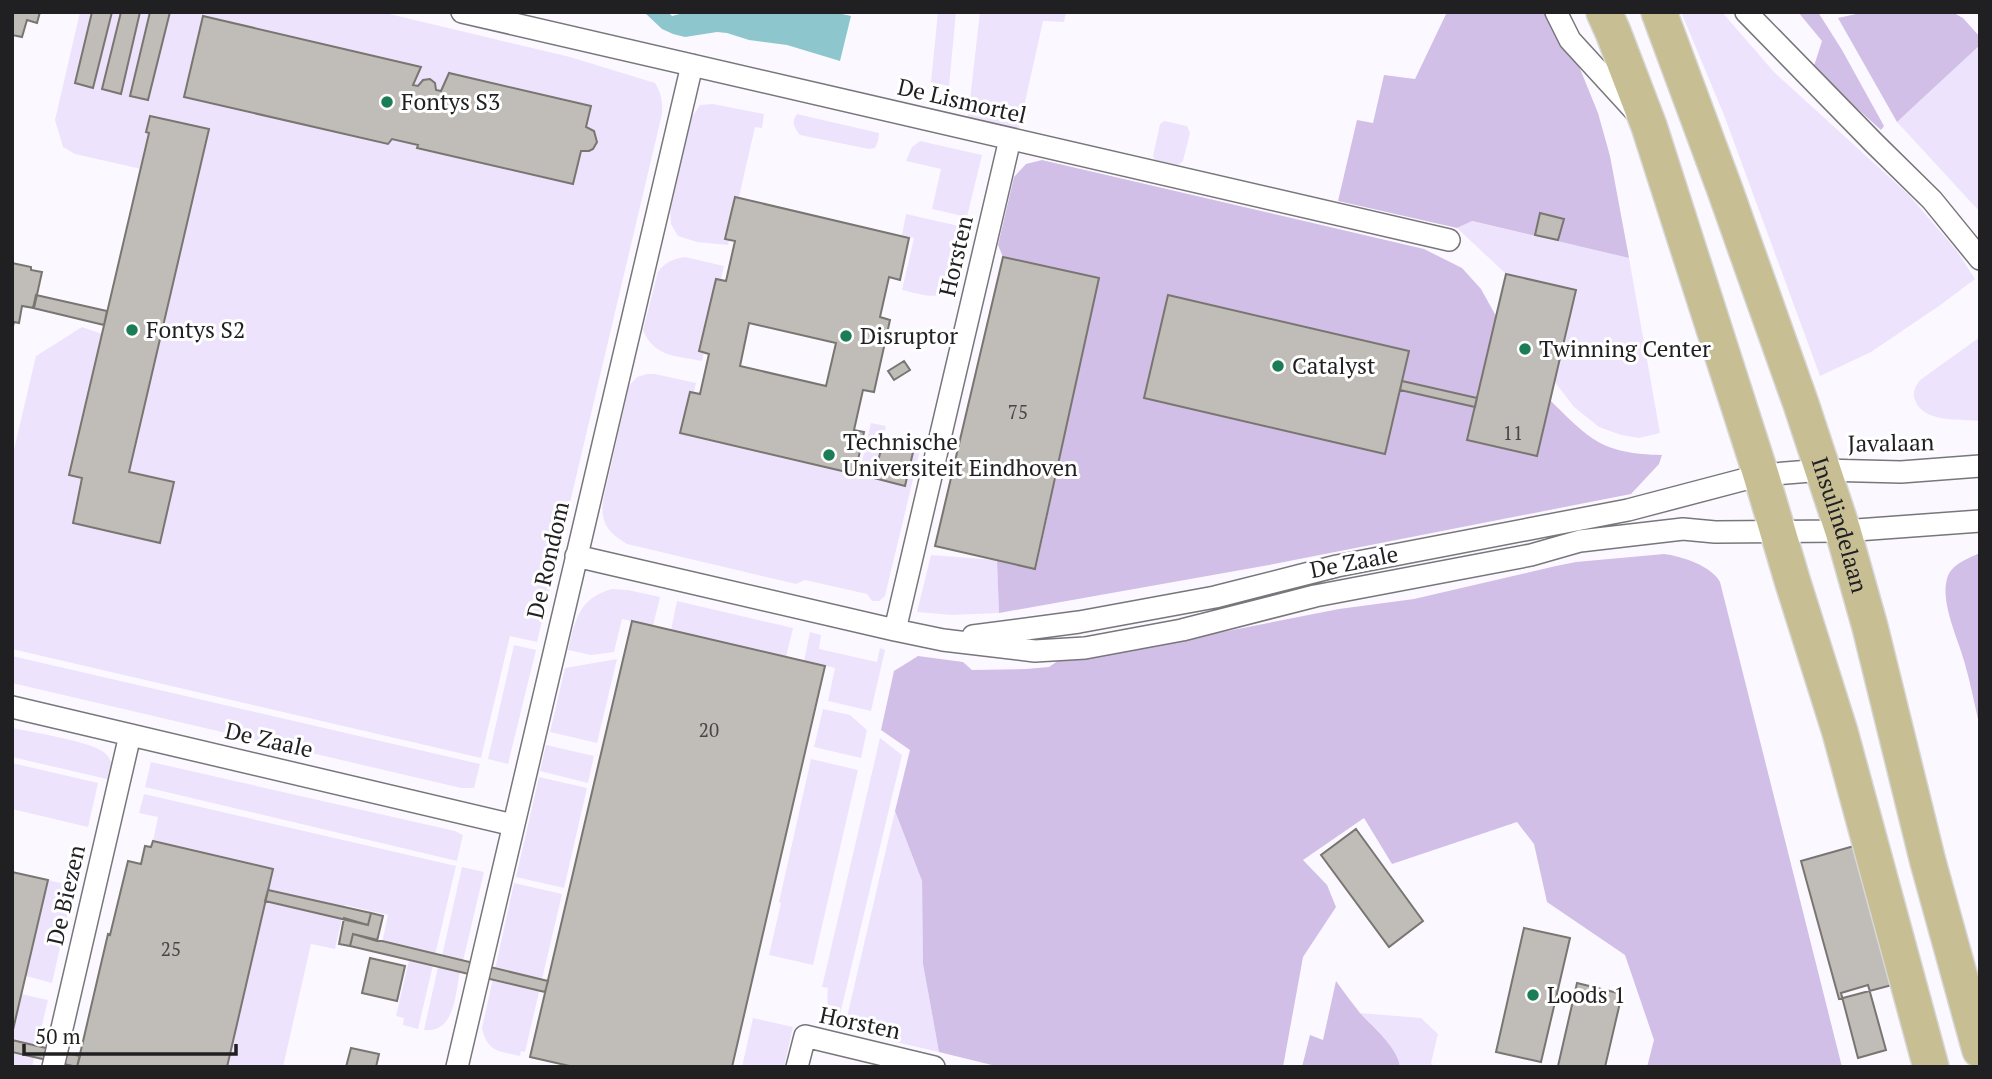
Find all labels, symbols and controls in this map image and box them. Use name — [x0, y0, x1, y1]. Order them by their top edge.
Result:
street label: De Lismortel — [895, 71, 1030, 130]
place label: Fontys S3 — [401, 86, 500, 117]
marker: Fontys S3 — [379, 94, 395, 110]
street label: Horsten — [931, 212, 980, 299]
place label: Fontys S2 — [146, 314, 245, 345]
place label: Disruptor — [860, 320, 958, 351]
marker: Fontys S2 — [124, 322, 140, 338]
marker: Disruptor — [838, 328, 854, 344]
place label: Twinning Center — [1539, 333, 1711, 364]
marker: Twinning Center — [1517, 341, 1533, 357]
place label: Catalyst — [1292, 350, 1376, 381]
marker: Catalyst — [1270, 358, 1286, 374]
house number: 75 — [1008, 399, 1028, 424]
house number: 11 — [1503, 420, 1523, 445]
place label: Technische Universiteit Eindhoven — [843, 426, 1078, 483]
street label: Javalaan — [1847, 426, 1935, 459]
marker: Technische Universiteit Eindhoven — [821, 447, 837, 463]
street label: Insulindelaan — [1805, 453, 1876, 597]
street label: De Rondom — [519, 498, 576, 622]
street label: De Zaale — [1307, 538, 1401, 585]
street label: De Zaale — [222, 714, 316, 765]
house number: 20 — [699, 717, 719, 742]
street label: De Biezen — [39, 841, 92, 948]
house number: 25 — [161, 936, 181, 961]
place label: Loods 1 — [1547, 979, 1626, 1010]
marker: Loods 1 — [1525, 987, 1541, 1003]
street label: Horsten — [817, 999, 904, 1046]
scale bar — [24, 1012, 236, 1056]
text: 50 m — [35, 1022, 81, 1050]

